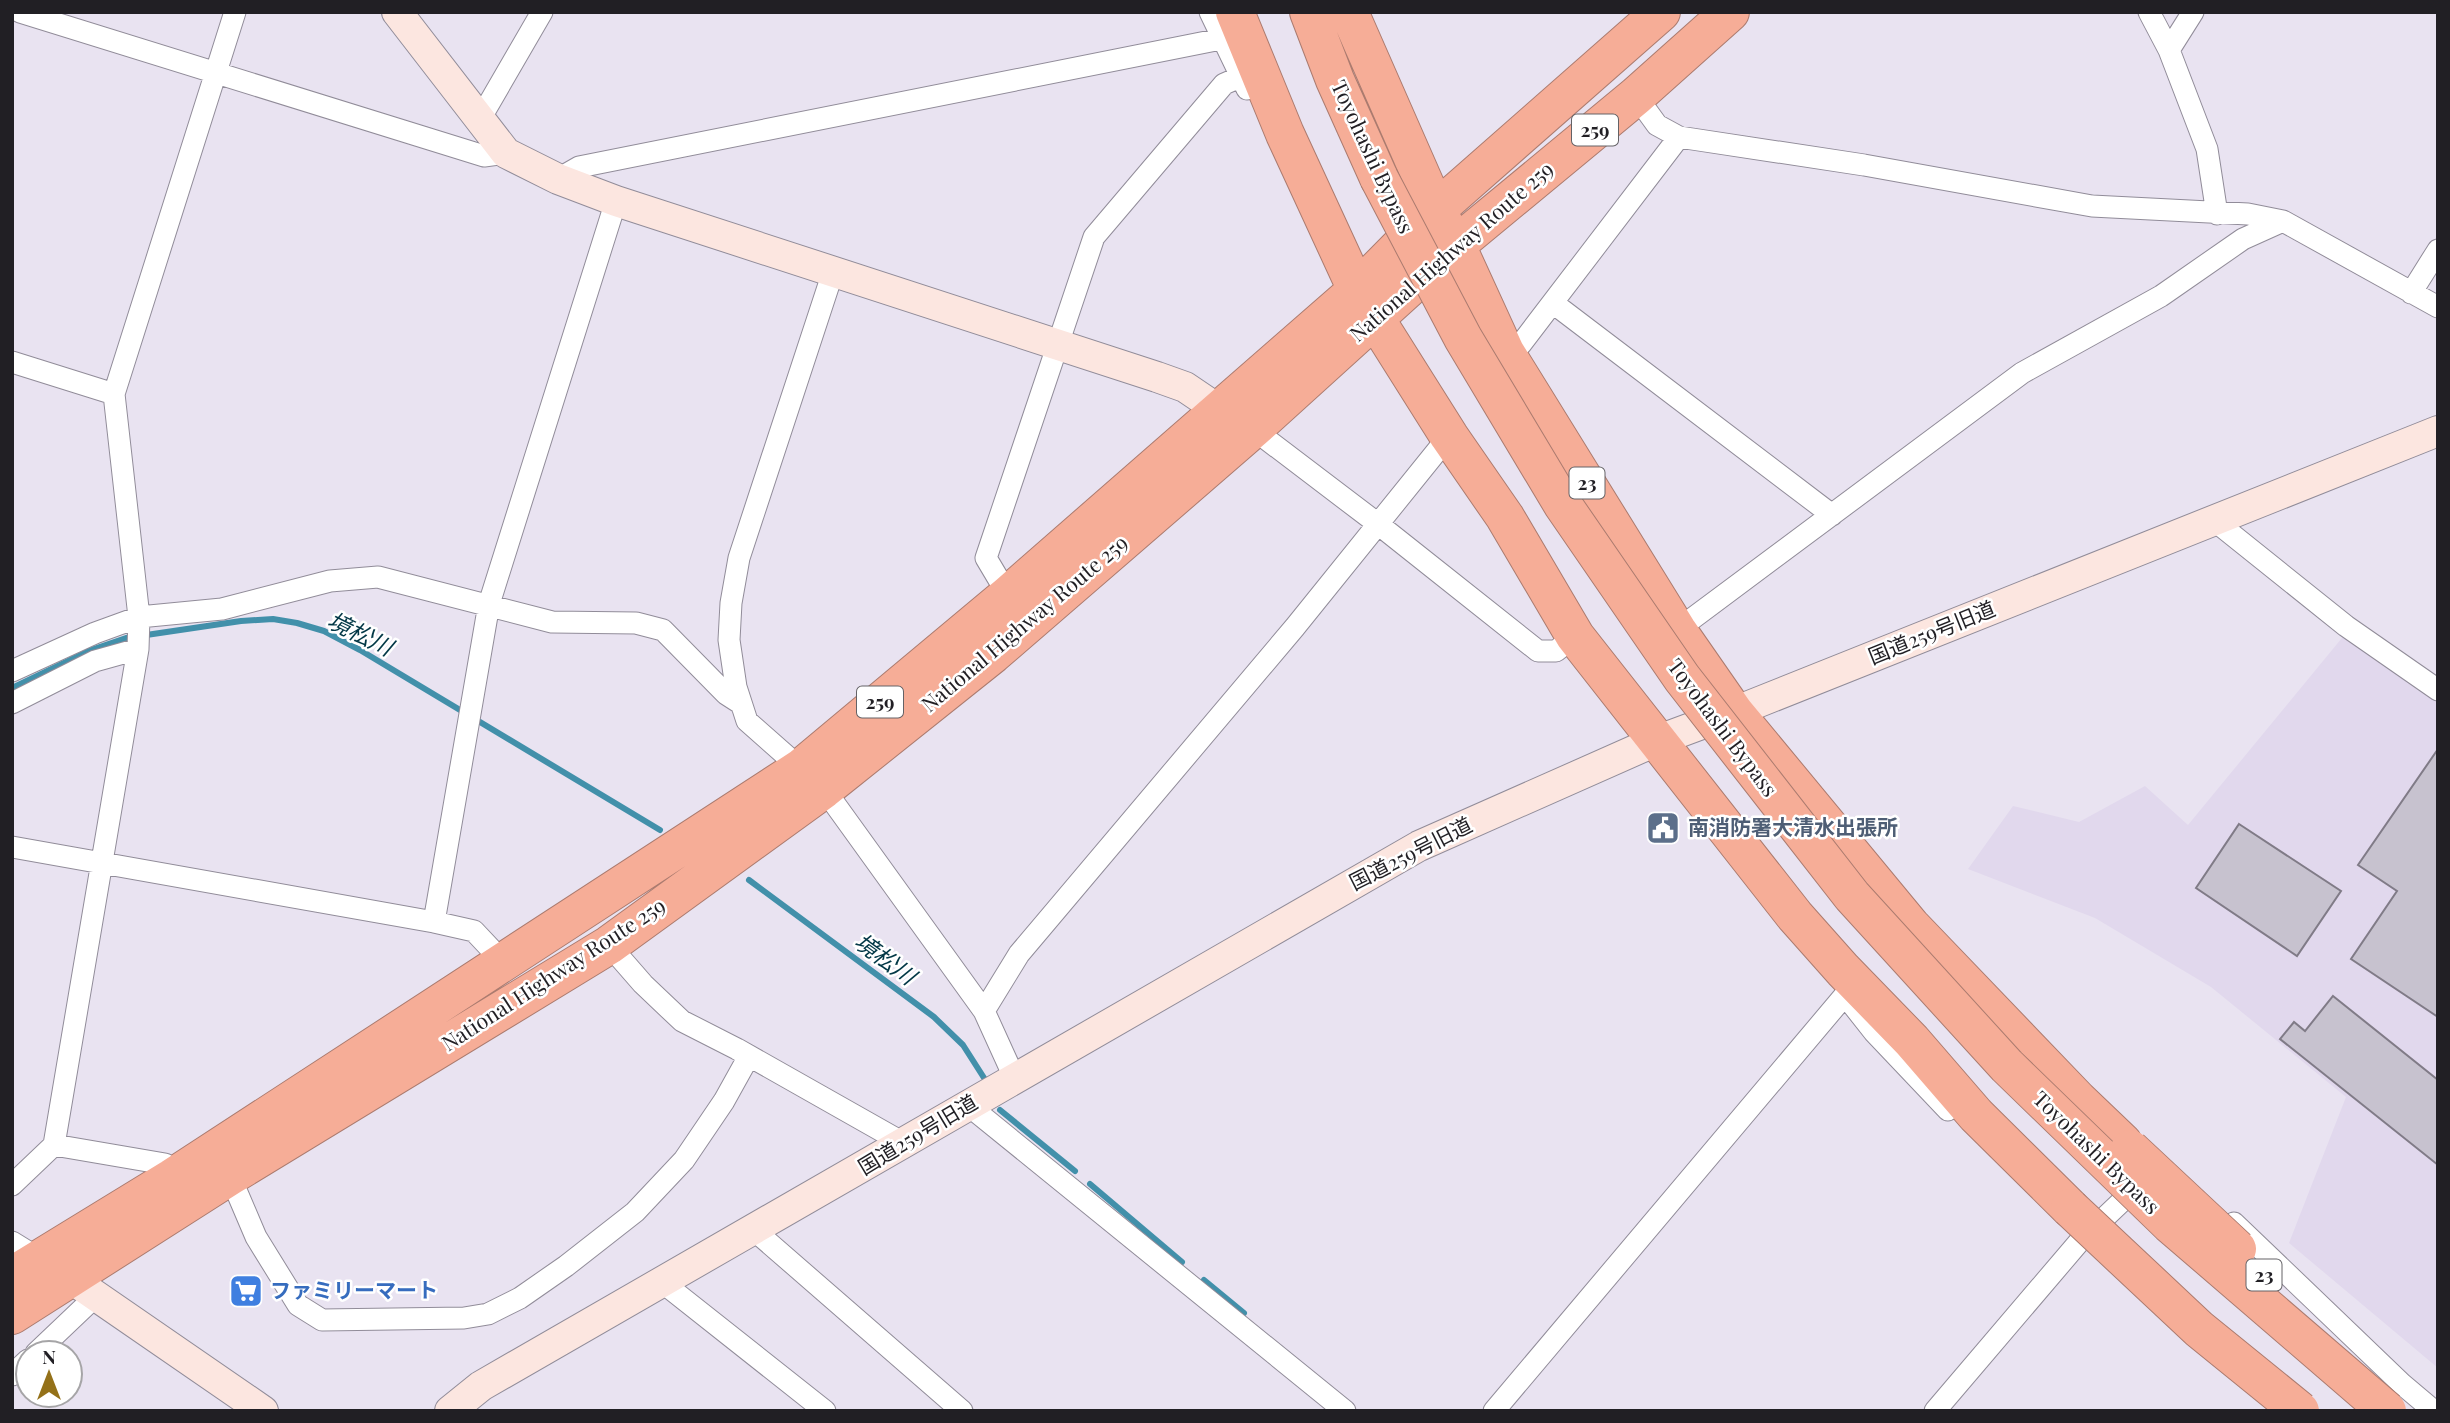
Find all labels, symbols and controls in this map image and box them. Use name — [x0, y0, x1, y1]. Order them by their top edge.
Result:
street label: Toyohashi Bypass — [1326, 75, 1422, 237]
road number: 259 — [1572, 114, 1618, 146]
street label: National Highway Route 259 — [1343, 154, 1558, 347]
road number: 23 — [1570, 468, 1604, 498]
street label: National Highway Route 259 — [915, 528, 1133, 717]
street label: 国道259号旧道 — [1864, 593, 1999, 669]
water label: 境松川 — [323, 604, 401, 663]
street label: Toyohashi Bypass — [1662, 652, 1785, 801]
road number: 259 — [857, 687, 903, 718]
street label: 国道259号旧道 — [1344, 809, 1476, 895]
public building icon: 南消防署大清水出張所 — [1644, 809, 1682, 847]
place label: 南消防署大清水出張所 — [1688, 812, 1898, 840]
street label: National Highway Route 259 — [436, 890, 670, 1056]
water label: 境松川 — [849, 925, 925, 992]
street label: Toyohashi Bypass — [2028, 1084, 2167, 1219]
street label: 国道259号旧道 — [852, 1087, 982, 1180]
road number: 23 — [2246, 1260, 2282, 1290]
supermarket icon: ファミリーマート — [227, 1272, 265, 1310]
place label: ファミリーマート — [270, 1275, 438, 1303]
north arrow — [14, 1339, 84, 1409]
text: N — [42, 1343, 56, 1369]

